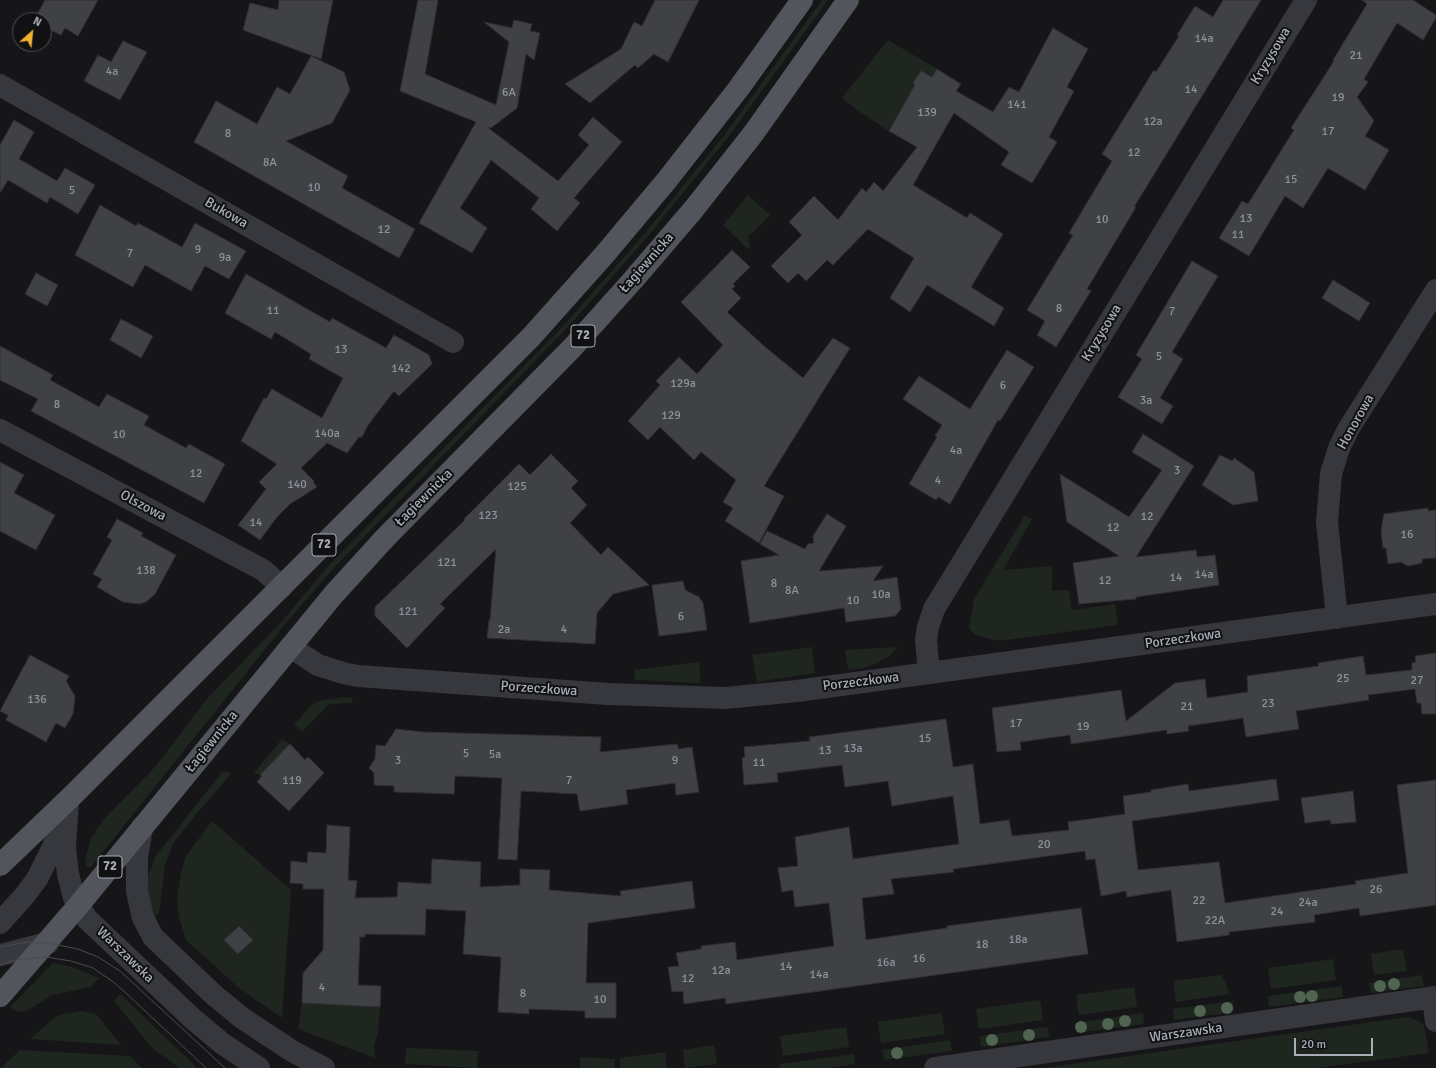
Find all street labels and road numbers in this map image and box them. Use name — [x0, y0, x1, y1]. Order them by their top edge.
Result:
street label: Kryzysowa — [1247, 24, 1295, 88]
street label: Bukowa — [201, 194, 251, 232]
street label: Łagiewnicka — [616, 229, 678, 297]
street label: Kryzysowa — [1078, 301, 1126, 365]
road number: 72 — [571, 325, 595, 347]
street label: Honorowa — [1334, 391, 1378, 453]
street label: Łagiewnicka — [392, 466, 456, 530]
street label: Olszowa — [117, 487, 169, 525]
road number: 72 — [312, 534, 336, 556]
street label: Porzeczkowa — [1144, 625, 1222, 653]
street label: Porzeczkowa — [822, 669, 900, 695]
street label: Porzeczkowa — [500, 678, 578, 700]
street label: Łagiewnicka — [182, 708, 242, 776]
road number: 72 — [98, 856, 122, 878]
street label: Warszawska — [93, 923, 157, 987]
street label: Warszawska — [1149, 1020, 1223, 1046]

